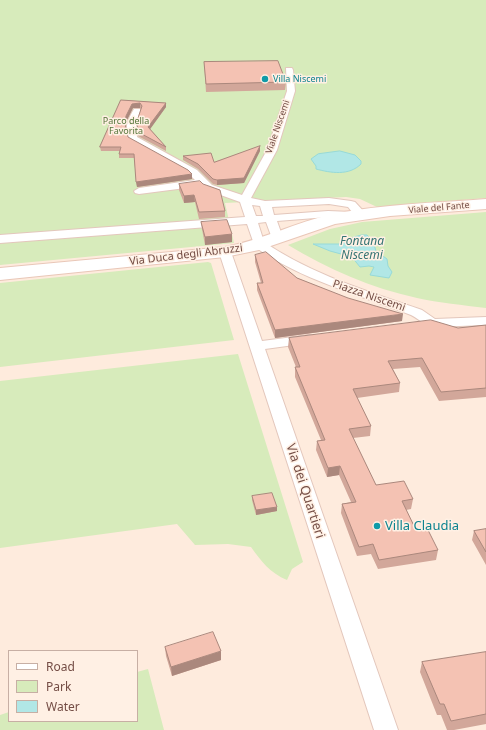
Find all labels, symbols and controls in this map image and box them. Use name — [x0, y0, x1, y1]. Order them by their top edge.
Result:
marker: Villa Niscemi — [260, 74, 270, 84]
place label: Villa Niscemi — [273, 74, 326, 84]
street label: Viale Niscemi — [264, 99, 292, 155]
park label: Parco della Favorita — [103, 116, 149, 137]
street label: Viale del Fante — [408, 200, 470, 216]
water label: Fontana Niscemi — [340, 235, 384, 263]
street label: Via Duca degli Abruzzi — [129, 241, 243, 269]
street label: Piazza Niscemi — [331, 277, 407, 315]
street label: Via dei Quartieri — [282, 442, 328, 540]
place label: Villa Claudia — [385, 518, 459, 534]
marker: Villa Claudia — [372, 521, 382, 531]
legend — [8, 650, 138, 722]
text: Road — [46, 658, 75, 675]
text: Park — [46, 678, 71, 695]
text: Water — [46, 698, 80, 715]

